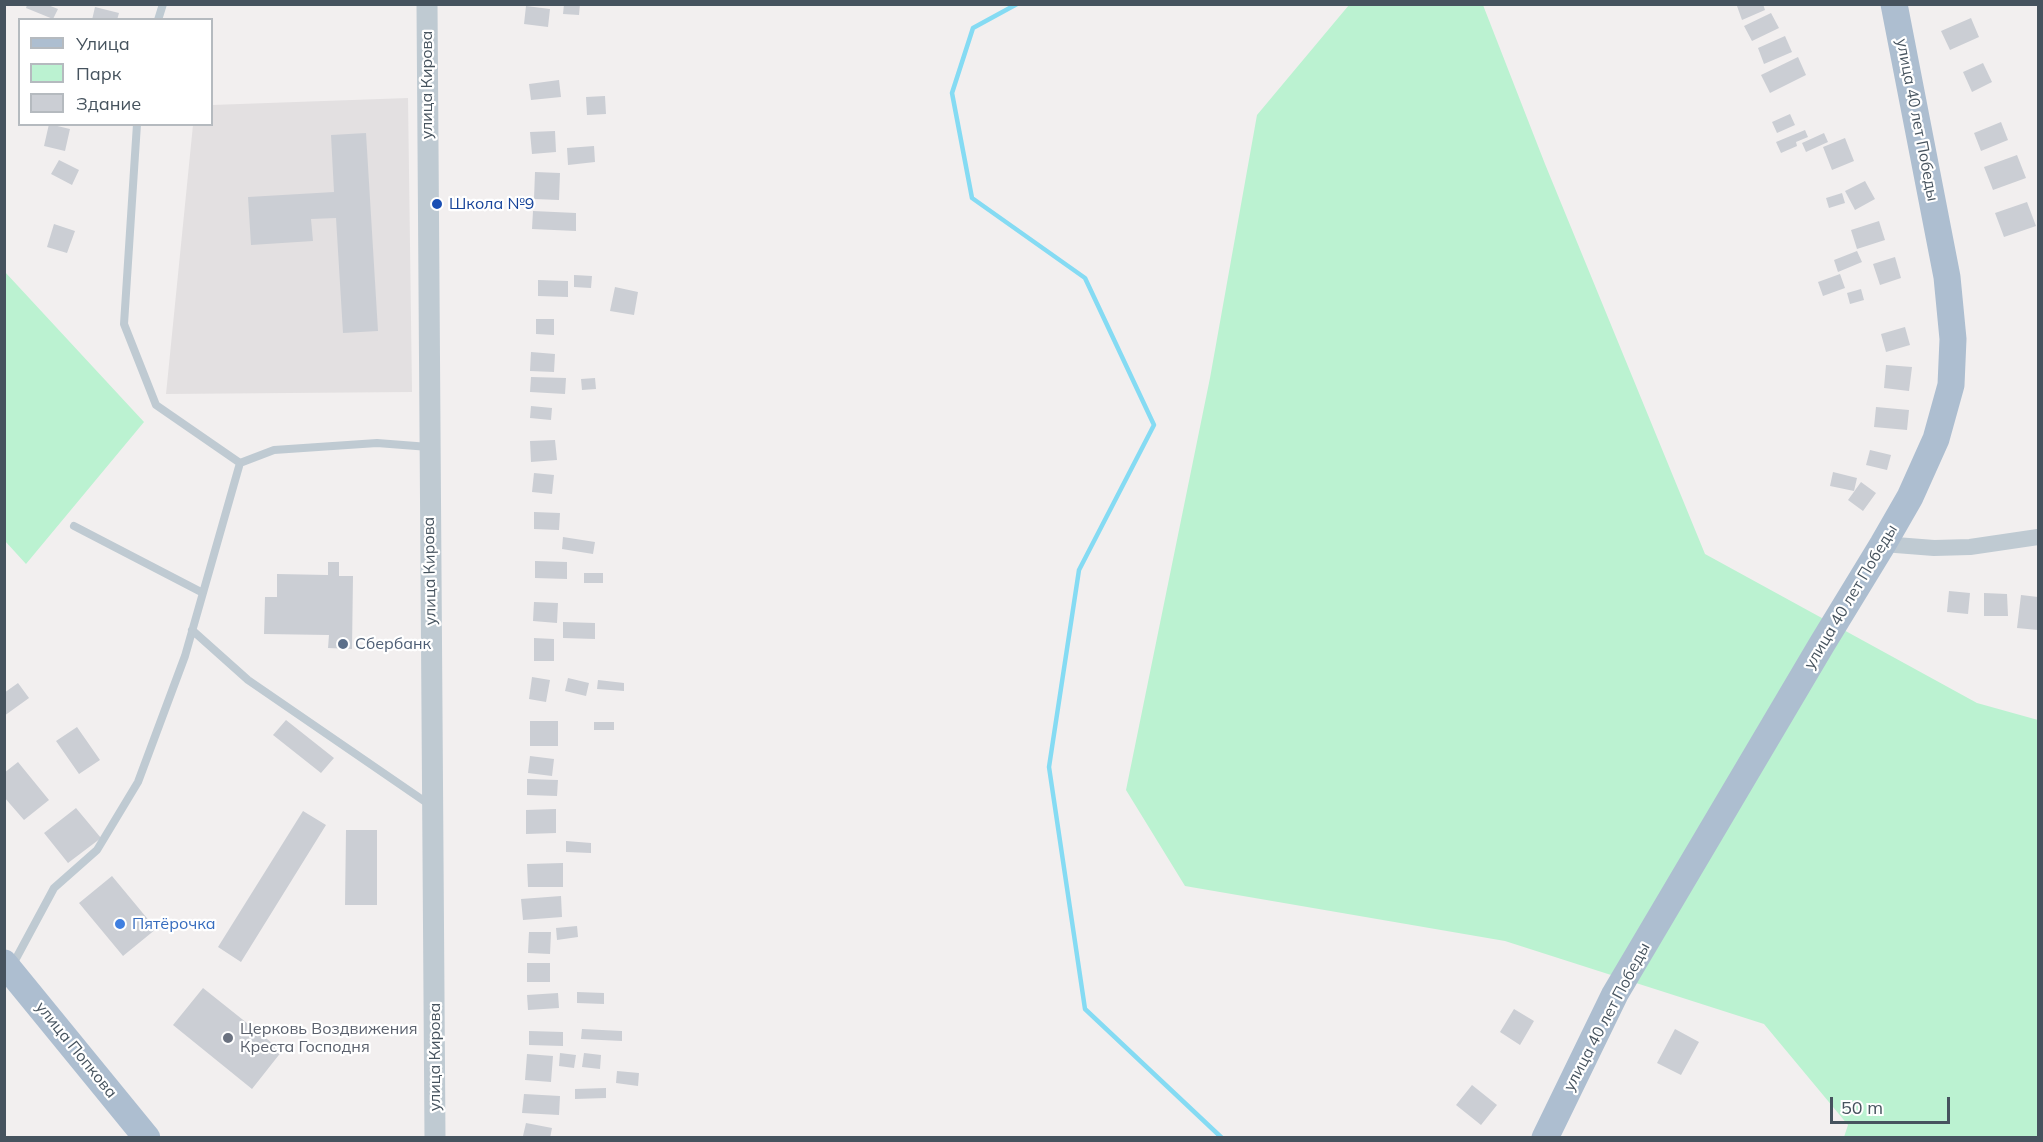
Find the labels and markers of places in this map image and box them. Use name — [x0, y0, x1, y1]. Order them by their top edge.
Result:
place label: Школа №9 — [449, 194, 534, 214]
marker: Школа №9 — [430, 197, 444, 211]
place label: Сбербанк — [355, 634, 431, 654]
marker: Сбербанк — [336, 637, 350, 651]
place label: Пятёрочка — [132, 914, 216, 934]
marker: Пятёрочка — [113, 917, 127, 931]
place label: Церковь Воздвижения Креста Господня — [240, 1019, 418, 1057]
marker: Церковь Воздвижения Креста Господня — [221, 1031, 235, 1045]

